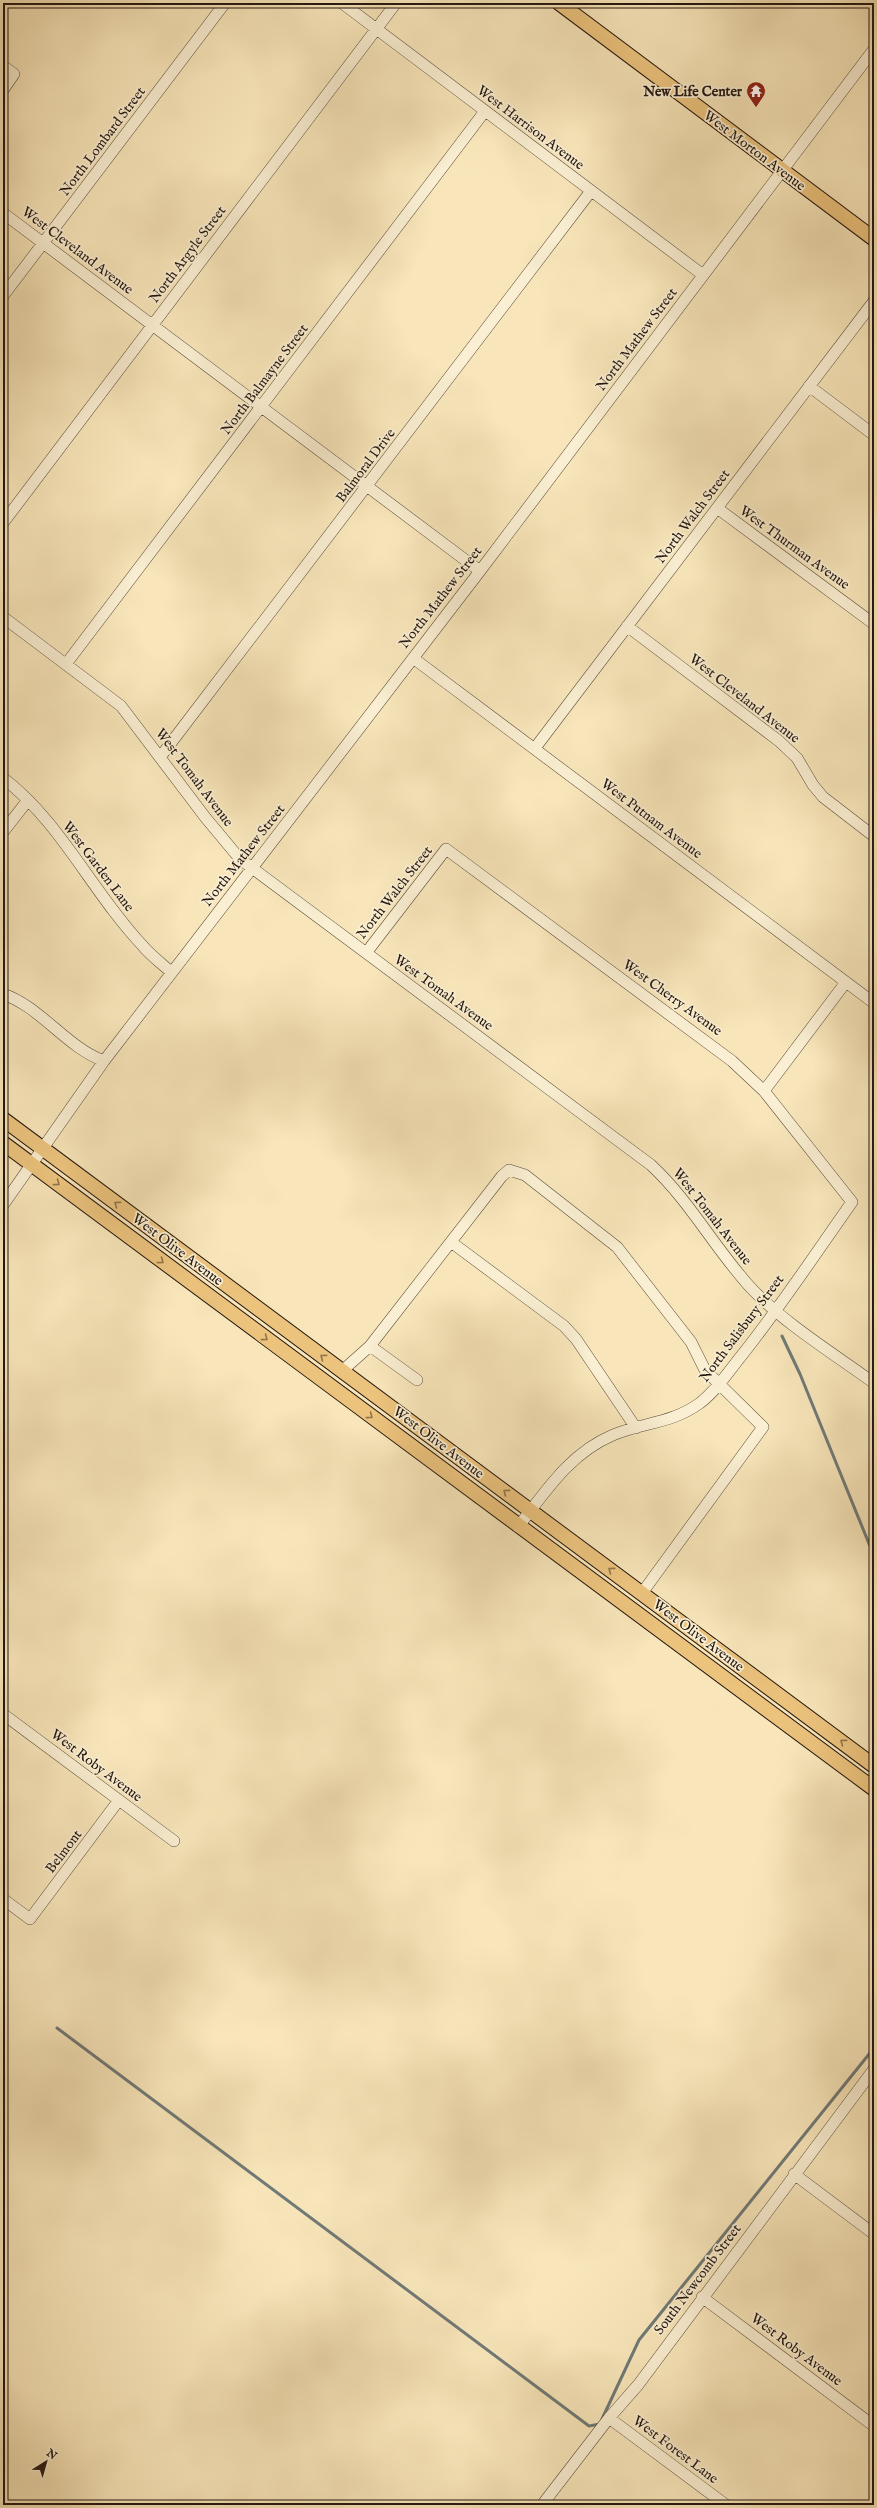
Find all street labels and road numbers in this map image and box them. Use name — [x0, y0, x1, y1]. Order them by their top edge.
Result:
street label: West Harrison Avenue — [473, 82, 588, 174]
street label: North Lombard Street — [56, 83, 150, 200]
street label: West Morton Avenue — [700, 107, 809, 195]
street label: North Argyle Street — [145, 202, 230, 307]
street label: West Cleveland Avenue — [18, 203, 137, 299]
street label: North Mathew Street — [592, 284, 682, 395]
street label: North Balmayne Street — [217, 320, 312, 439]
street label: Balmoral Drive — [332, 425, 400, 506]
street label: North Walch Street — [652, 466, 734, 567]
street label: West Thurman Avenue — [736, 502, 854, 594]
street label: North Mathew Street — [395, 543, 486, 652]
street label: West Cleveland Avenue — [686, 650, 804, 748]
street label: West Tomah Avenue — [151, 725, 237, 831]
street label: West Putnam Avenue — [597, 775, 706, 863]
street label: North Mathew Street — [198, 801, 289, 910]
street label: West Garden Lane — [58, 818, 138, 916]
street label: North Walch Street — [353, 842, 437, 943]
street label: West Tomah Avenue — [390, 951, 497, 1035]
street label: West Cherry Avenue — [619, 956, 726, 1040]
street label: West Tomah Avenue — [669, 1164, 756, 1269]
street label: West Olive Avenue — [128, 1210, 227, 1290]
street label: North Salisbury Street — [696, 1271, 788, 1386]
street label: West Olive Avenue — [389, 1403, 488, 1483]
street label: West Olive Avenue — [649, 1596, 748, 1676]
street label: West Roby Avenue — [47, 1725, 146, 1806]
street label: Belmont — [42, 1826, 86, 1877]
street label: South Newcomb Street — [650, 2220, 745, 2339]
street label: West Roby Avenue — [747, 2309, 846, 2390]
street label: West Forest Lane — [629, 2412, 722, 2488]

